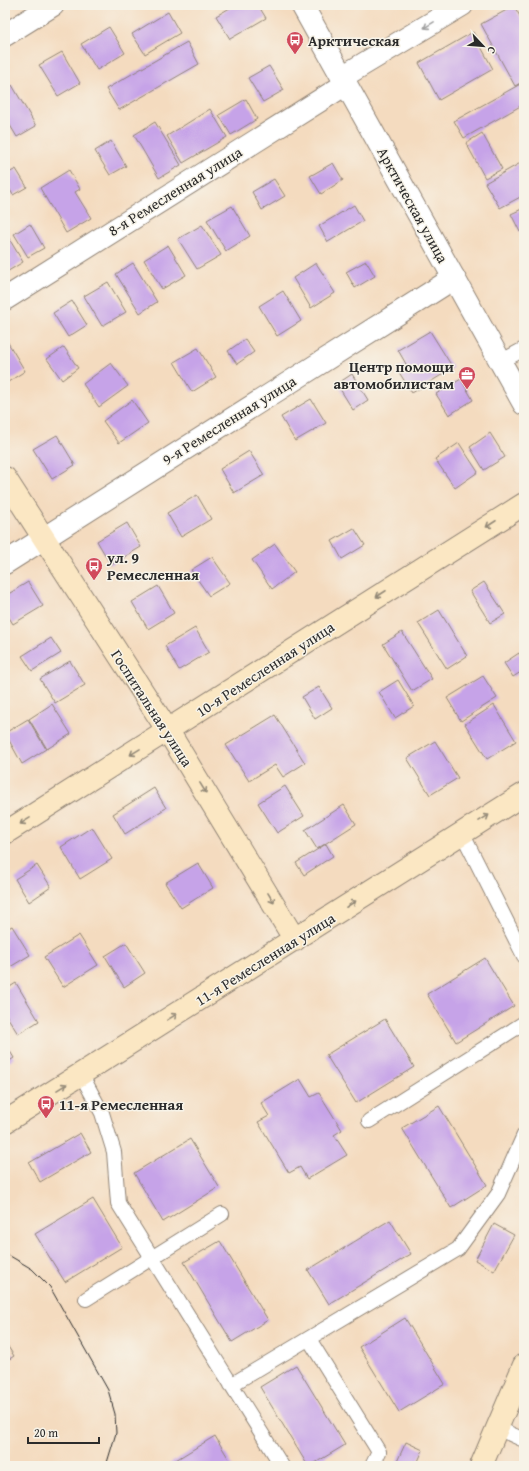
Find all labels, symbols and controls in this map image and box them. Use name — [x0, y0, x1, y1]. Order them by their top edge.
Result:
one-way arrow — [424, 21, 435, 29]
north arrow — [463, 26, 503, 66]
bus stop icon: Арктическая — [285, 30, 305, 55]
place label: Арктическая — [308, 30, 400, 51]
text: С — [483, 44, 501, 57]
street label: 8-я Ремесленная улица — [104, 141, 247, 241]
street label: Арктическая улица — [372, 143, 454, 267]
place label: Центр помощи автомобилистам — [333, 356, 455, 394]
office icon: Центр помощи автомобилистам — [457, 365, 477, 390]
street label: 9-я Ремесленная улица — [158, 370, 301, 470]
one-way arrow — [485, 521, 497, 529]
place label: ул. 9 Ремесленная — [106, 547, 199, 585]
bus stop icon: ул. 9 Ремесленная — [84, 556, 104, 581]
one-way arrow — [376, 590, 387, 599]
street label: 10-я Ремесленная улица — [192, 616, 339, 722]
street label: Госпитальная улица — [106, 645, 198, 771]
one-way arrow — [129, 747, 140, 756]
one-way arrow — [199, 782, 207, 794]
one-way arrow — [478, 814, 490, 822]
one-way arrow — [20, 817, 31, 825]
one-way arrow — [266, 893, 275, 904]
one-way arrow — [345, 899, 357, 907]
street label: 11-я Ремесленная улица — [191, 907, 340, 1011]
one-way arrow — [166, 1013, 178, 1021]
one-way arrow — [56, 1082, 68, 1090]
bus stop icon: 11-я Ремесленная — [36, 1094, 56, 1119]
place label: 11-я Ремесленная — [59, 1094, 183, 1115]
scale bar — [28, 1419, 99, 1445]
text: 20 m — [34, 1424, 58, 1441]

